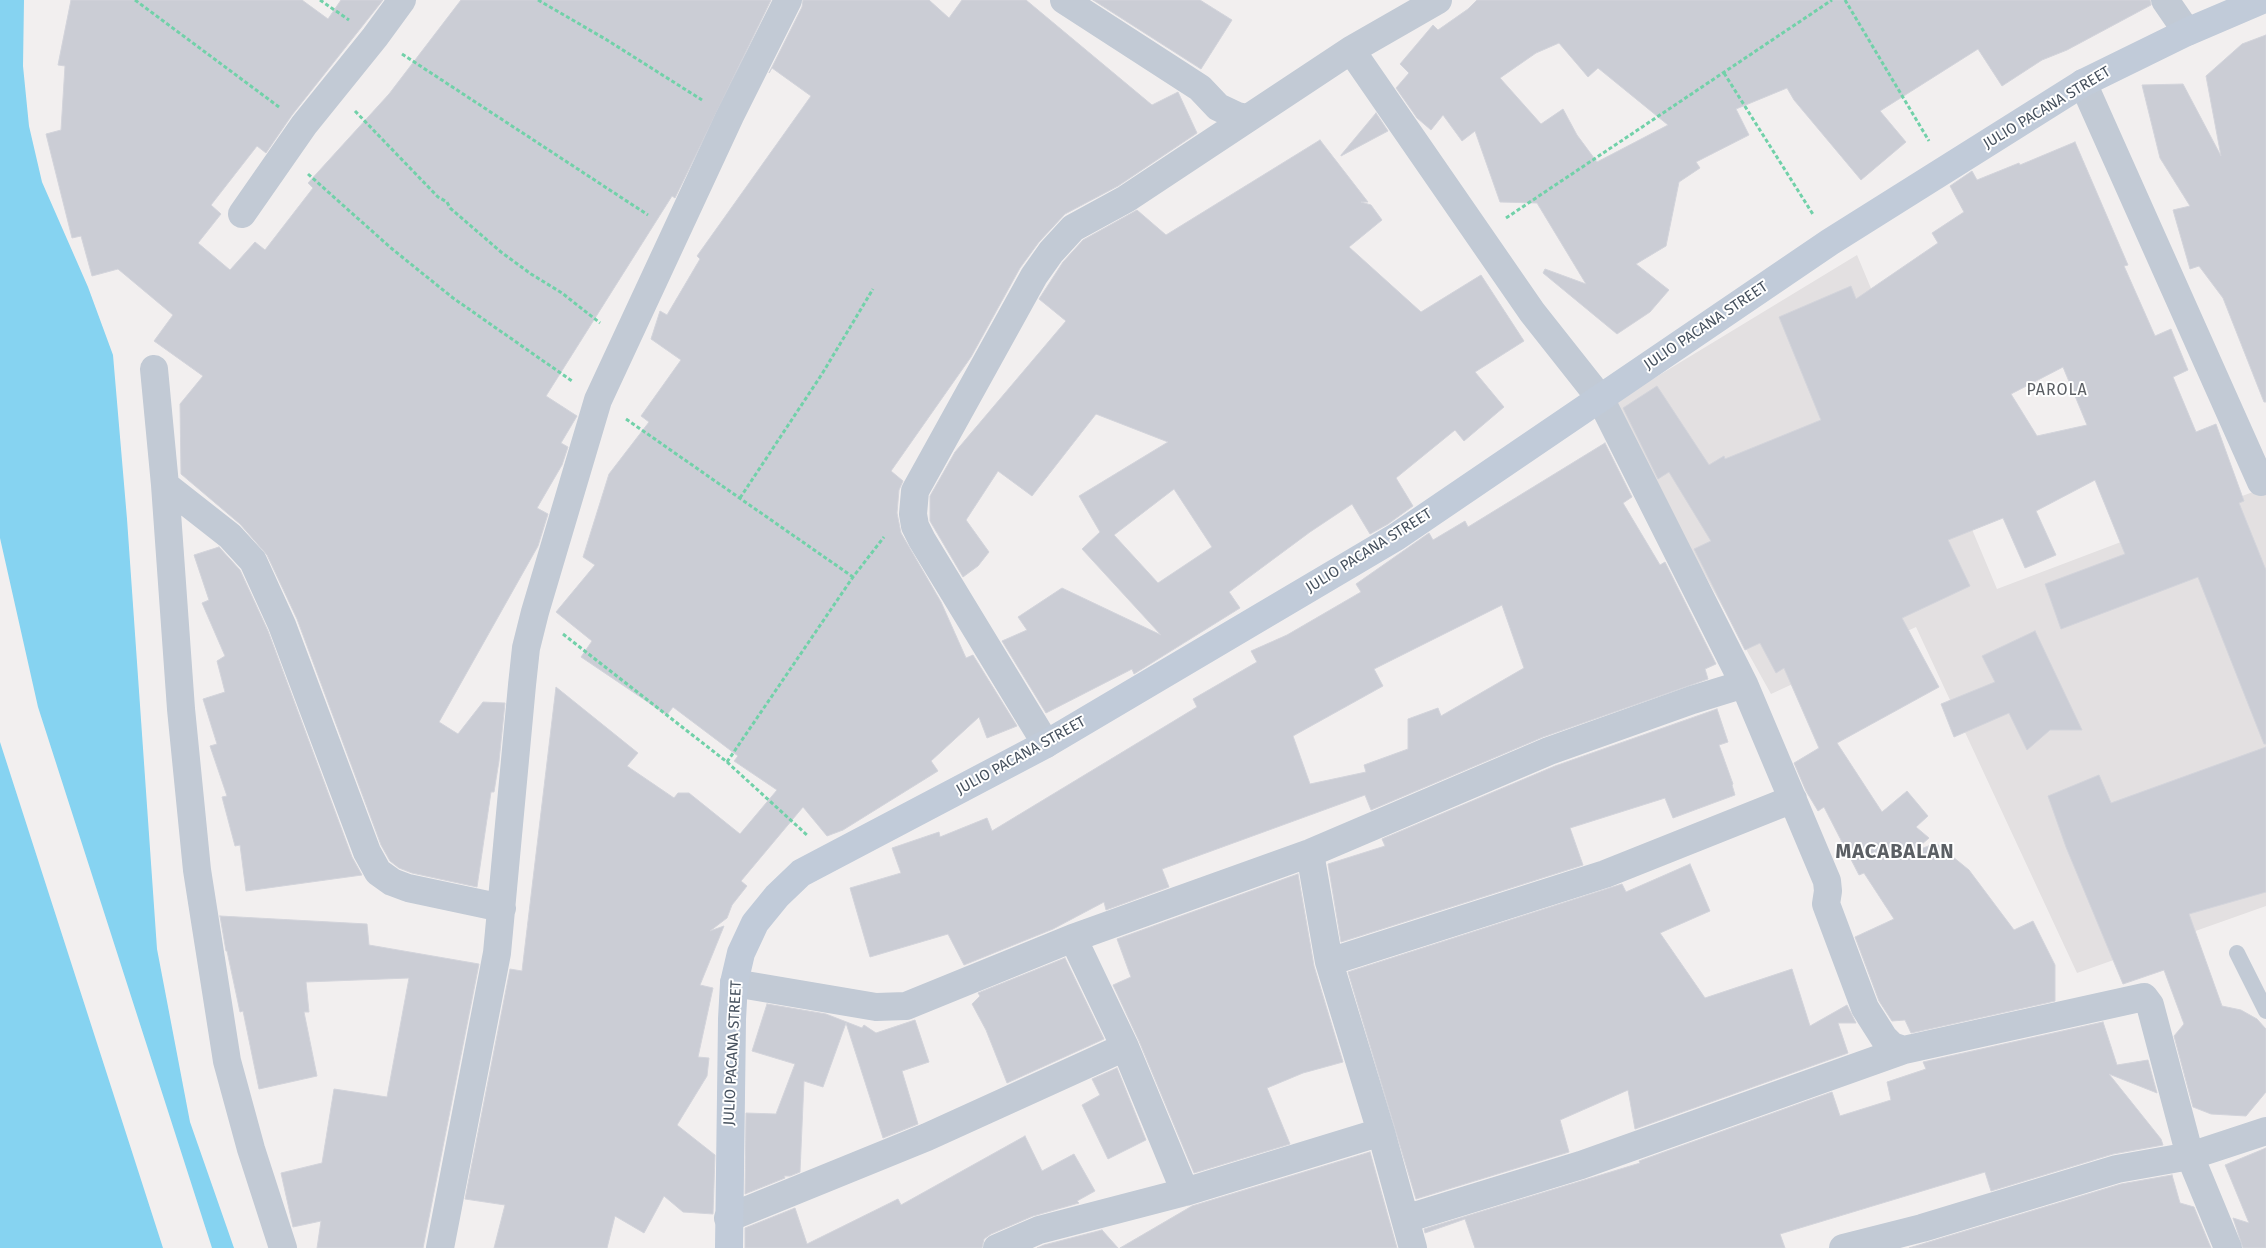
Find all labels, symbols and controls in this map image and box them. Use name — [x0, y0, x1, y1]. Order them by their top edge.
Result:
street label: JULIO PACANA STREET — [1980, 63, 2114, 153]
street label: JULIO PACANA STREET — [1641, 278, 1771, 374]
district label: PAROLA — [2026, 381, 2088, 401]
street label: JULIO PACANA STREET — [1303, 505, 1435, 597]
street label: JULIO PACANA STREET — [953, 713, 1089, 799]
district label: MACABALAN — [1834, 840, 1956, 864]
street label: JULIO PACANA STREET — [720, 980, 746, 1126]

